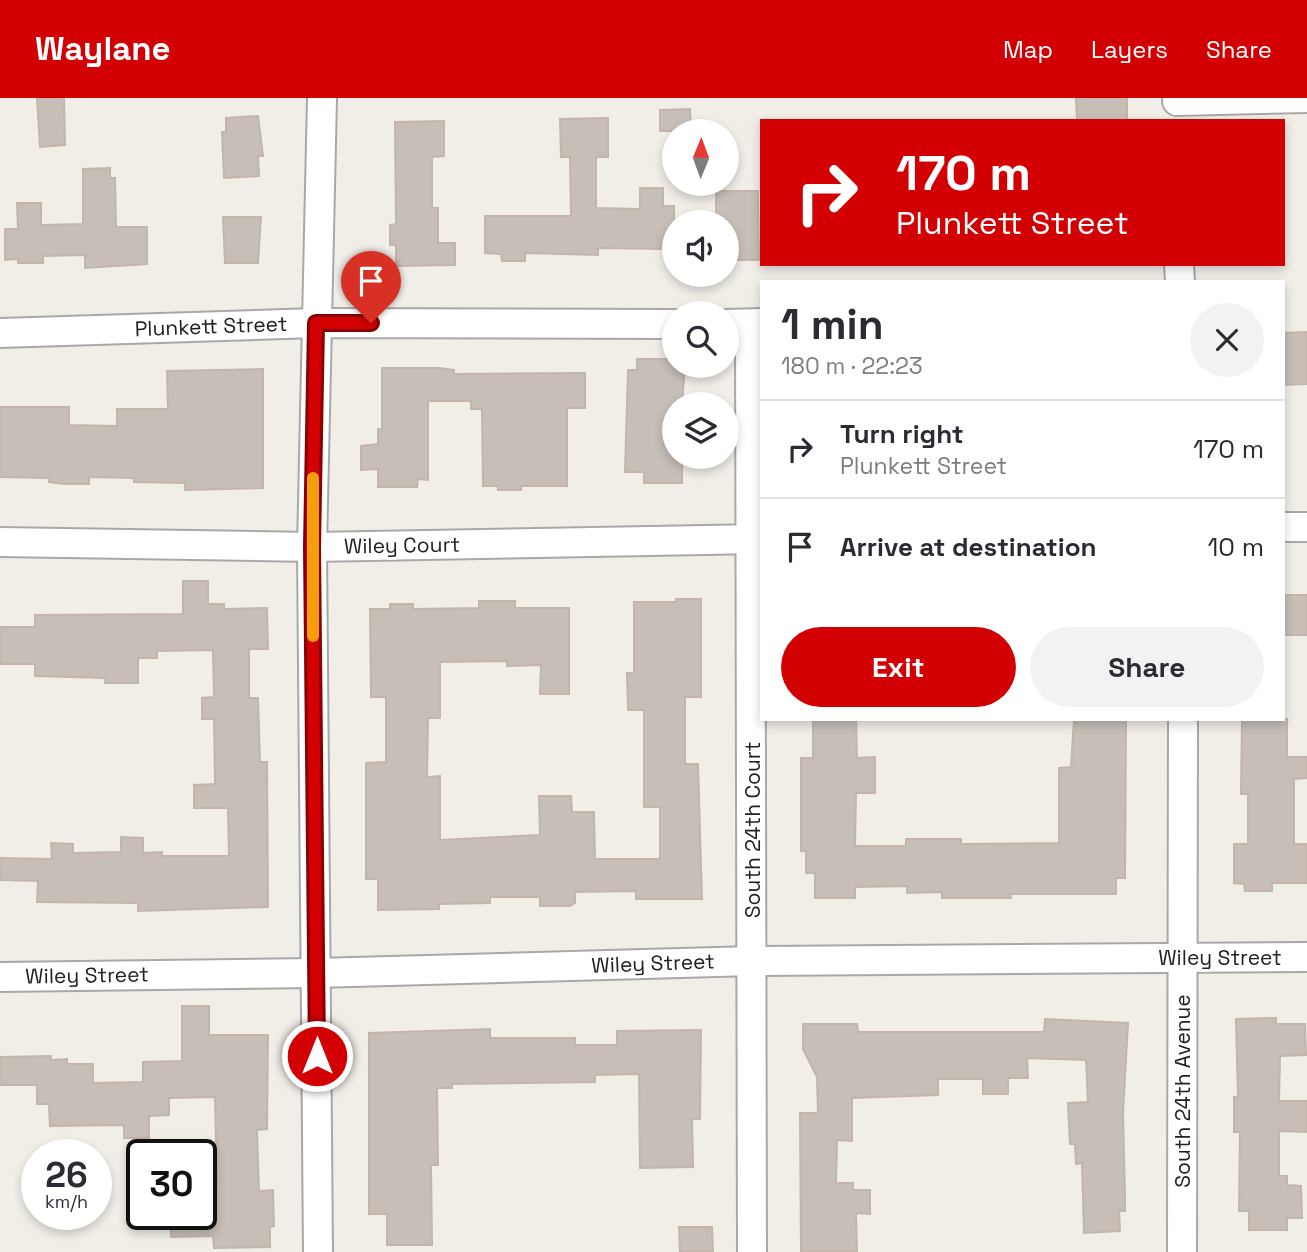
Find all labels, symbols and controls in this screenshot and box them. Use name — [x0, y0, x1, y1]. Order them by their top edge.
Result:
text: Waylane — [35, 28, 171, 70]
text: Map — [1003, 34, 1053, 65]
text: Layers — [1091, 34, 1168, 65]
text: Share — [1206, 34, 1272, 65]
north arrow — [662, 119, 738, 196]
map controls — [662, 119, 739, 469]
text: 170 m — [896, 142, 1031, 204]
icon: right — [781, 147, 872, 238]
text: Plunkett Street — [896, 203, 1129, 243]
button: sound — [662, 210, 739, 287]
pin — [341, 251, 401, 323]
icon: arrive — [352, 262, 390, 300]
text: 1 min — [781, 298, 884, 351]
button: search — [662, 301, 739, 378]
button: close — [1190, 303, 1264, 377]
street label: Plunkett Street — [134, 310, 288, 342]
text: 180 m · 22:23 — [781, 351, 923, 381]
button: layers — [662, 392, 739, 469]
text: Turn right — [840, 417, 964, 451]
icon: right — [781, 430, 819, 468]
text: 170 m — [1193, 432, 1264, 466]
text: Plunkett Street — [840, 451, 1007, 481]
icon: arrive — [781, 528, 819, 566]
street label: Wiley Court — [344, 530, 460, 560]
text: Arrive at destination — [840, 530, 1097, 564]
text: 10 m — [1207, 530, 1264, 564]
button: Exit — [781, 627, 1016, 707]
button: Share — [1030, 627, 1264, 707]
street label: South 24th Court — [739, 742, 766, 918]
street label: Wiley Street — [1158, 944, 1282, 971]
street label: Wiley Street — [591, 947, 715, 979]
street label: Wiley Street — [25, 960, 149, 990]
street label: South 24th Avenue — [1169, 994, 1196, 1188]
position arrow — [280, 1019, 354, 1093]
speed limit sign: 30 — [126, 1139, 217, 1230]
text: 26 — [45, 1153, 88, 1197]
text: km/h — [45, 1190, 88, 1213]

